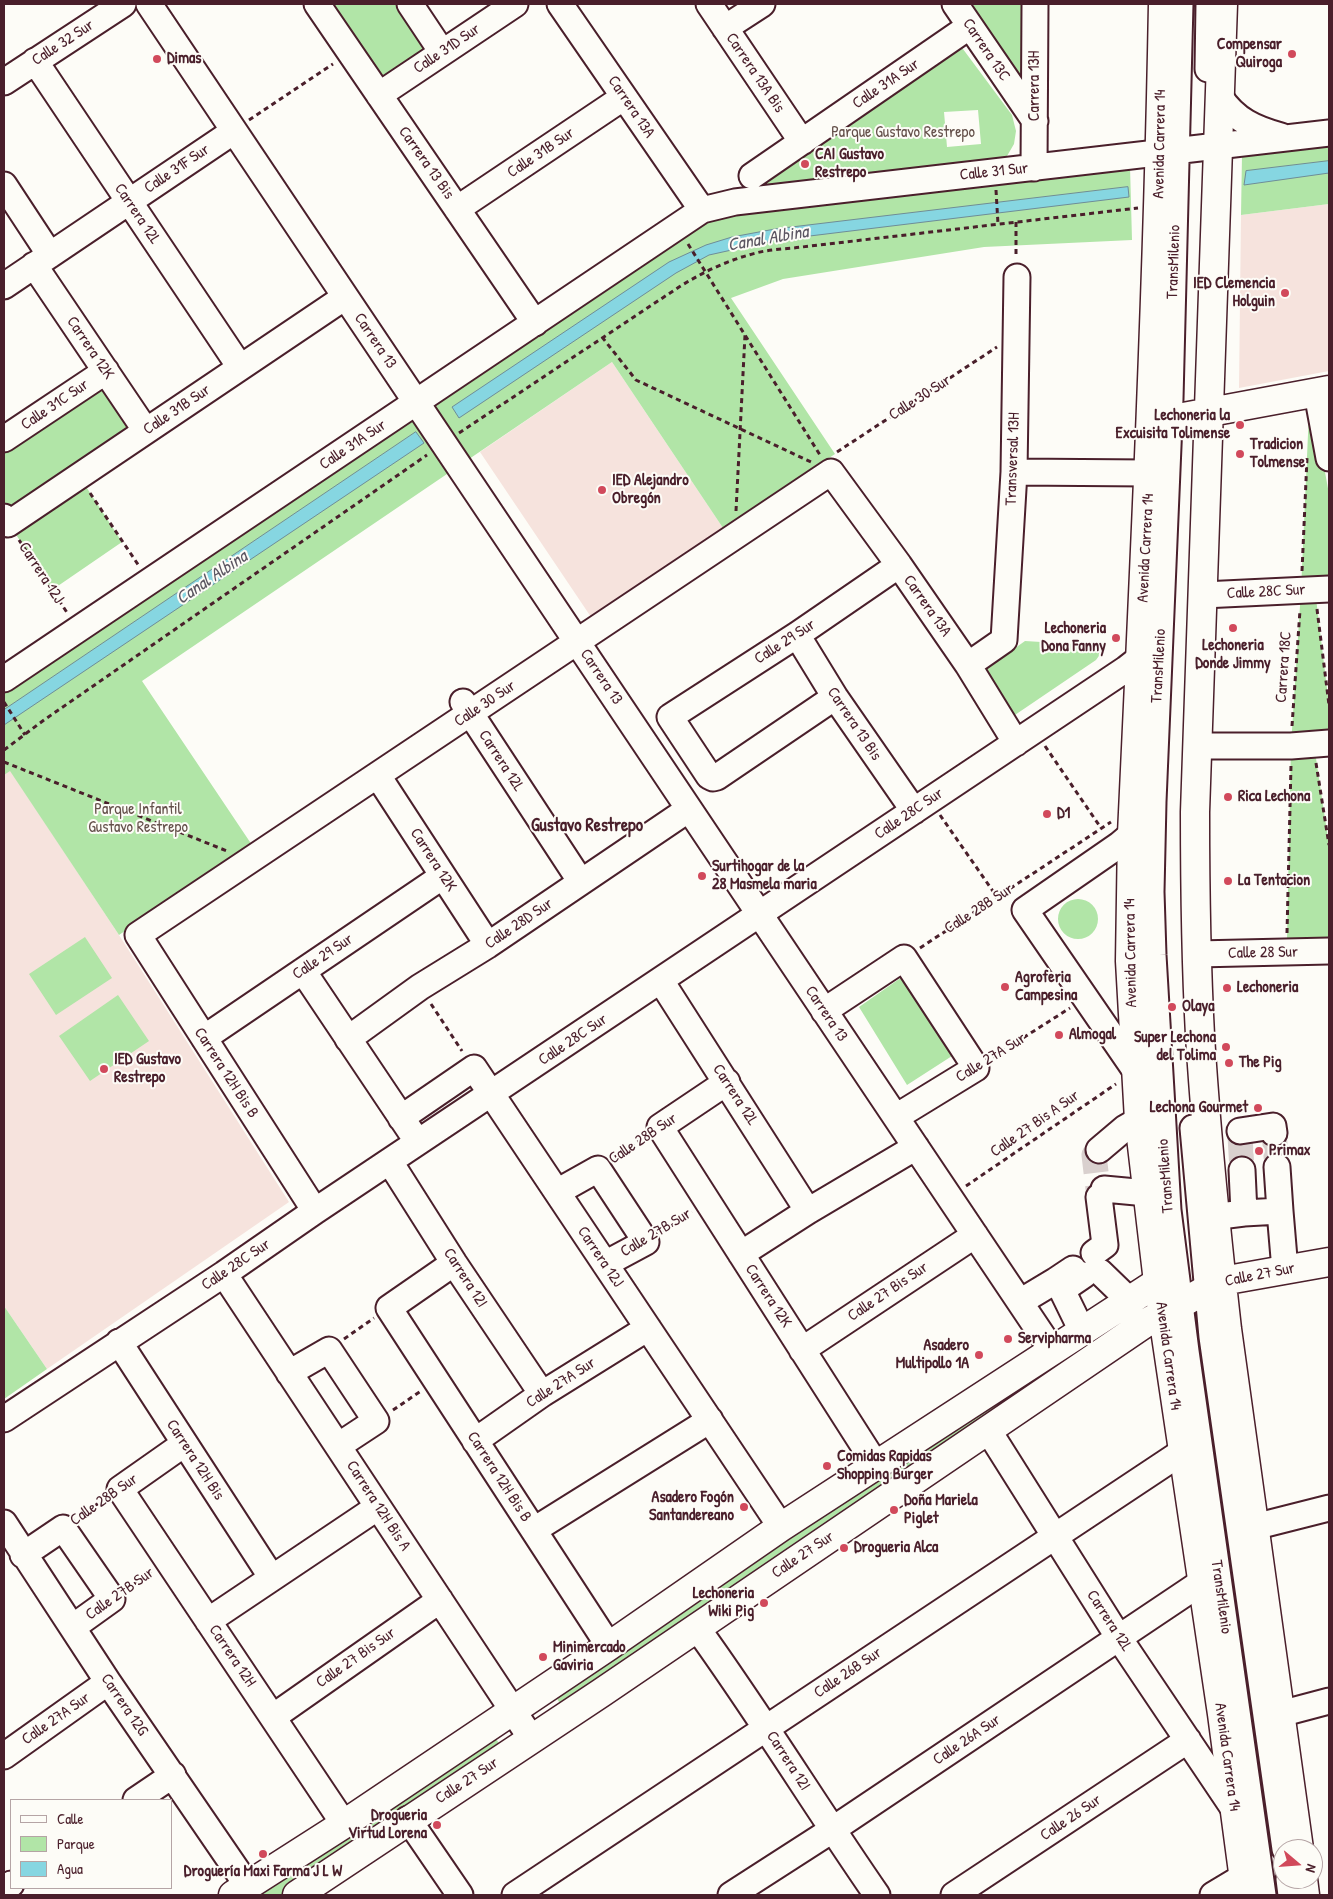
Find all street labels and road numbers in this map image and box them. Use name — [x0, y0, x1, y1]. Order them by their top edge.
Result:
street label: Carrera 13C — [958, 15, 1014, 85]
street label: Calle 32 Sur — [28, 16, 98, 70]
street label: Calle 31D Sur — [410, 20, 484, 78]
street label: Carrera 13A Bis — [721, 29, 789, 117]
street label: Carrera 13H — [1025, 51, 1045, 121]
street label: Calle 31A Sur — [849, 55, 923, 113]
street label: Carrera 13A — [603, 72, 659, 142]
street label: Avenida Carrera 14 — [1149, 89, 1171, 199]
street label: Carrera 13 Bis — [394, 123, 458, 203]
street label: Calle 31B Sur — [504, 124, 578, 182]
street label: Calle 31F Sur — [141, 140, 213, 198]
street label: Calle 31 Sur — [959, 159, 1029, 185]
street label: Carrera 12L — [110, 180, 164, 248]
street label: TransMilenio — [1163, 225, 1185, 299]
street label: Carrera 13 — [349, 310, 401, 372]
street label: Carrera 12K — [62, 313, 118, 383]
street label: Calle 30 Sur — [885, 371, 955, 425]
street label: Calle 31C Sur — [18, 375, 92, 435]
street label: Calle 31B Sur — [140, 381, 214, 439]
street label: Transversal 13H — [1002, 412, 1024, 506]
street label: Calle 31A Sur — [316, 416, 390, 474]
street label: Avenida Carrera 14 — [1134, 493, 1158, 603]
street label: Carrera 12J — [14, 539, 68, 607]
street label: Carrera 13A — [899, 572, 955, 640]
street label: Calle 28C Sur — [1226, 580, 1306, 604]
street label: Calle 29 Sur — [751, 615, 819, 669]
street label: TransMilenio — [1147, 628, 1171, 704]
street label: Carrera 18C — [1272, 631, 1296, 703]
street label: Carrera 13 — [575, 646, 627, 708]
street label: Calle 30 Sur — [451, 676, 519, 732]
street label: Carrera 13 Bis — [822, 684, 886, 764]
street label: Carrera 12L — [474, 727, 528, 795]
street label: Calle 28C Sur — [871, 784, 947, 844]
street label: Carrera 12K — [405, 825, 461, 895]
street label: Calle 28B Sur — [941, 880, 1017, 938]
street label: Calle 28D Sur — [481, 894, 557, 954]
street label: Avenida Carrera 14 — [1120, 898, 1142, 1008]
street label: Calle 29 Sur — [289, 930, 357, 984]
street label: Calle 28 Sur — [1228, 943, 1298, 963]
street label: Carrera 13 — [800, 983, 852, 1045]
street label: Calle 28C Sur — [535, 1010, 611, 1070]
street label: Carrera 12H Bis B — [190, 1024, 262, 1122]
street label: Calle 27A Sur — [953, 1029, 1029, 1087]
street label: Carrera 12L — [708, 1061, 762, 1129]
street label: Calle 27 Bis A Sur — [987, 1086, 1083, 1162]
street label: Calle 28B Sur — [605, 1109, 681, 1169]
street label: TransMilenio — [1154, 1138, 1178, 1214]
street label: Calle 27B Sur — [617, 1204, 695, 1262]
street label: Carrera 12J — [573, 1223, 627, 1291]
street label: Calle 28C Sur — [198, 1235, 274, 1295]
street label: Carrera 12I — [439, 1245, 491, 1311]
street label: Calle 27 Bis Sur — [844, 1258, 932, 1326]
street label: Calle 27 Sur — [1223, 1259, 1297, 1291]
street label: Carrera 12K — [740, 1261, 796, 1331]
street label: Avenida Carrera 14 — [1151, 1301, 1185, 1411]
street label: Calle 27A Sur — [523, 1353, 599, 1413]
street label: Carrera 12H Bis — [162, 1416, 228, 1504]
street label: Carrera 12H Bis B — [463, 1428, 535, 1526]
street label: Carrera 12H Bis A — [342, 1457, 414, 1555]
street label: Calle 28B Sur — [67, 1470, 141, 1530]
street label: Calle 27 Sur — [768, 1527, 838, 1583]
street label: TransMilenio — [1206, 1559, 1236, 1635]
street label: Calle 27B Sur — [82, 1563, 158, 1625]
street label: Carrera 12L — [1082, 1587, 1136, 1655]
street label: Carrera 12H — [204, 1621, 260, 1691]
street label: Calle 27 Bis Sur — [313, 1624, 399, 1692]
street label: Calle 26B Sur — [810, 1643, 886, 1703]
street label: Carrera 12G — [96, 1670, 152, 1740]
street label: Calle 27A Sur — [18, 1689, 94, 1749]
street label: Avenida Carrera 14 — [1210, 1702, 1244, 1812]
street label: Calle 26A Sur — [930, 1710, 1004, 1770]
street label: Carrera 12I — [762, 1728, 814, 1794]
street label: Calle 27 Sur — [432, 1754, 502, 1808]
street label: Calle 26 Sur — [1037, 1791, 1105, 1845]

